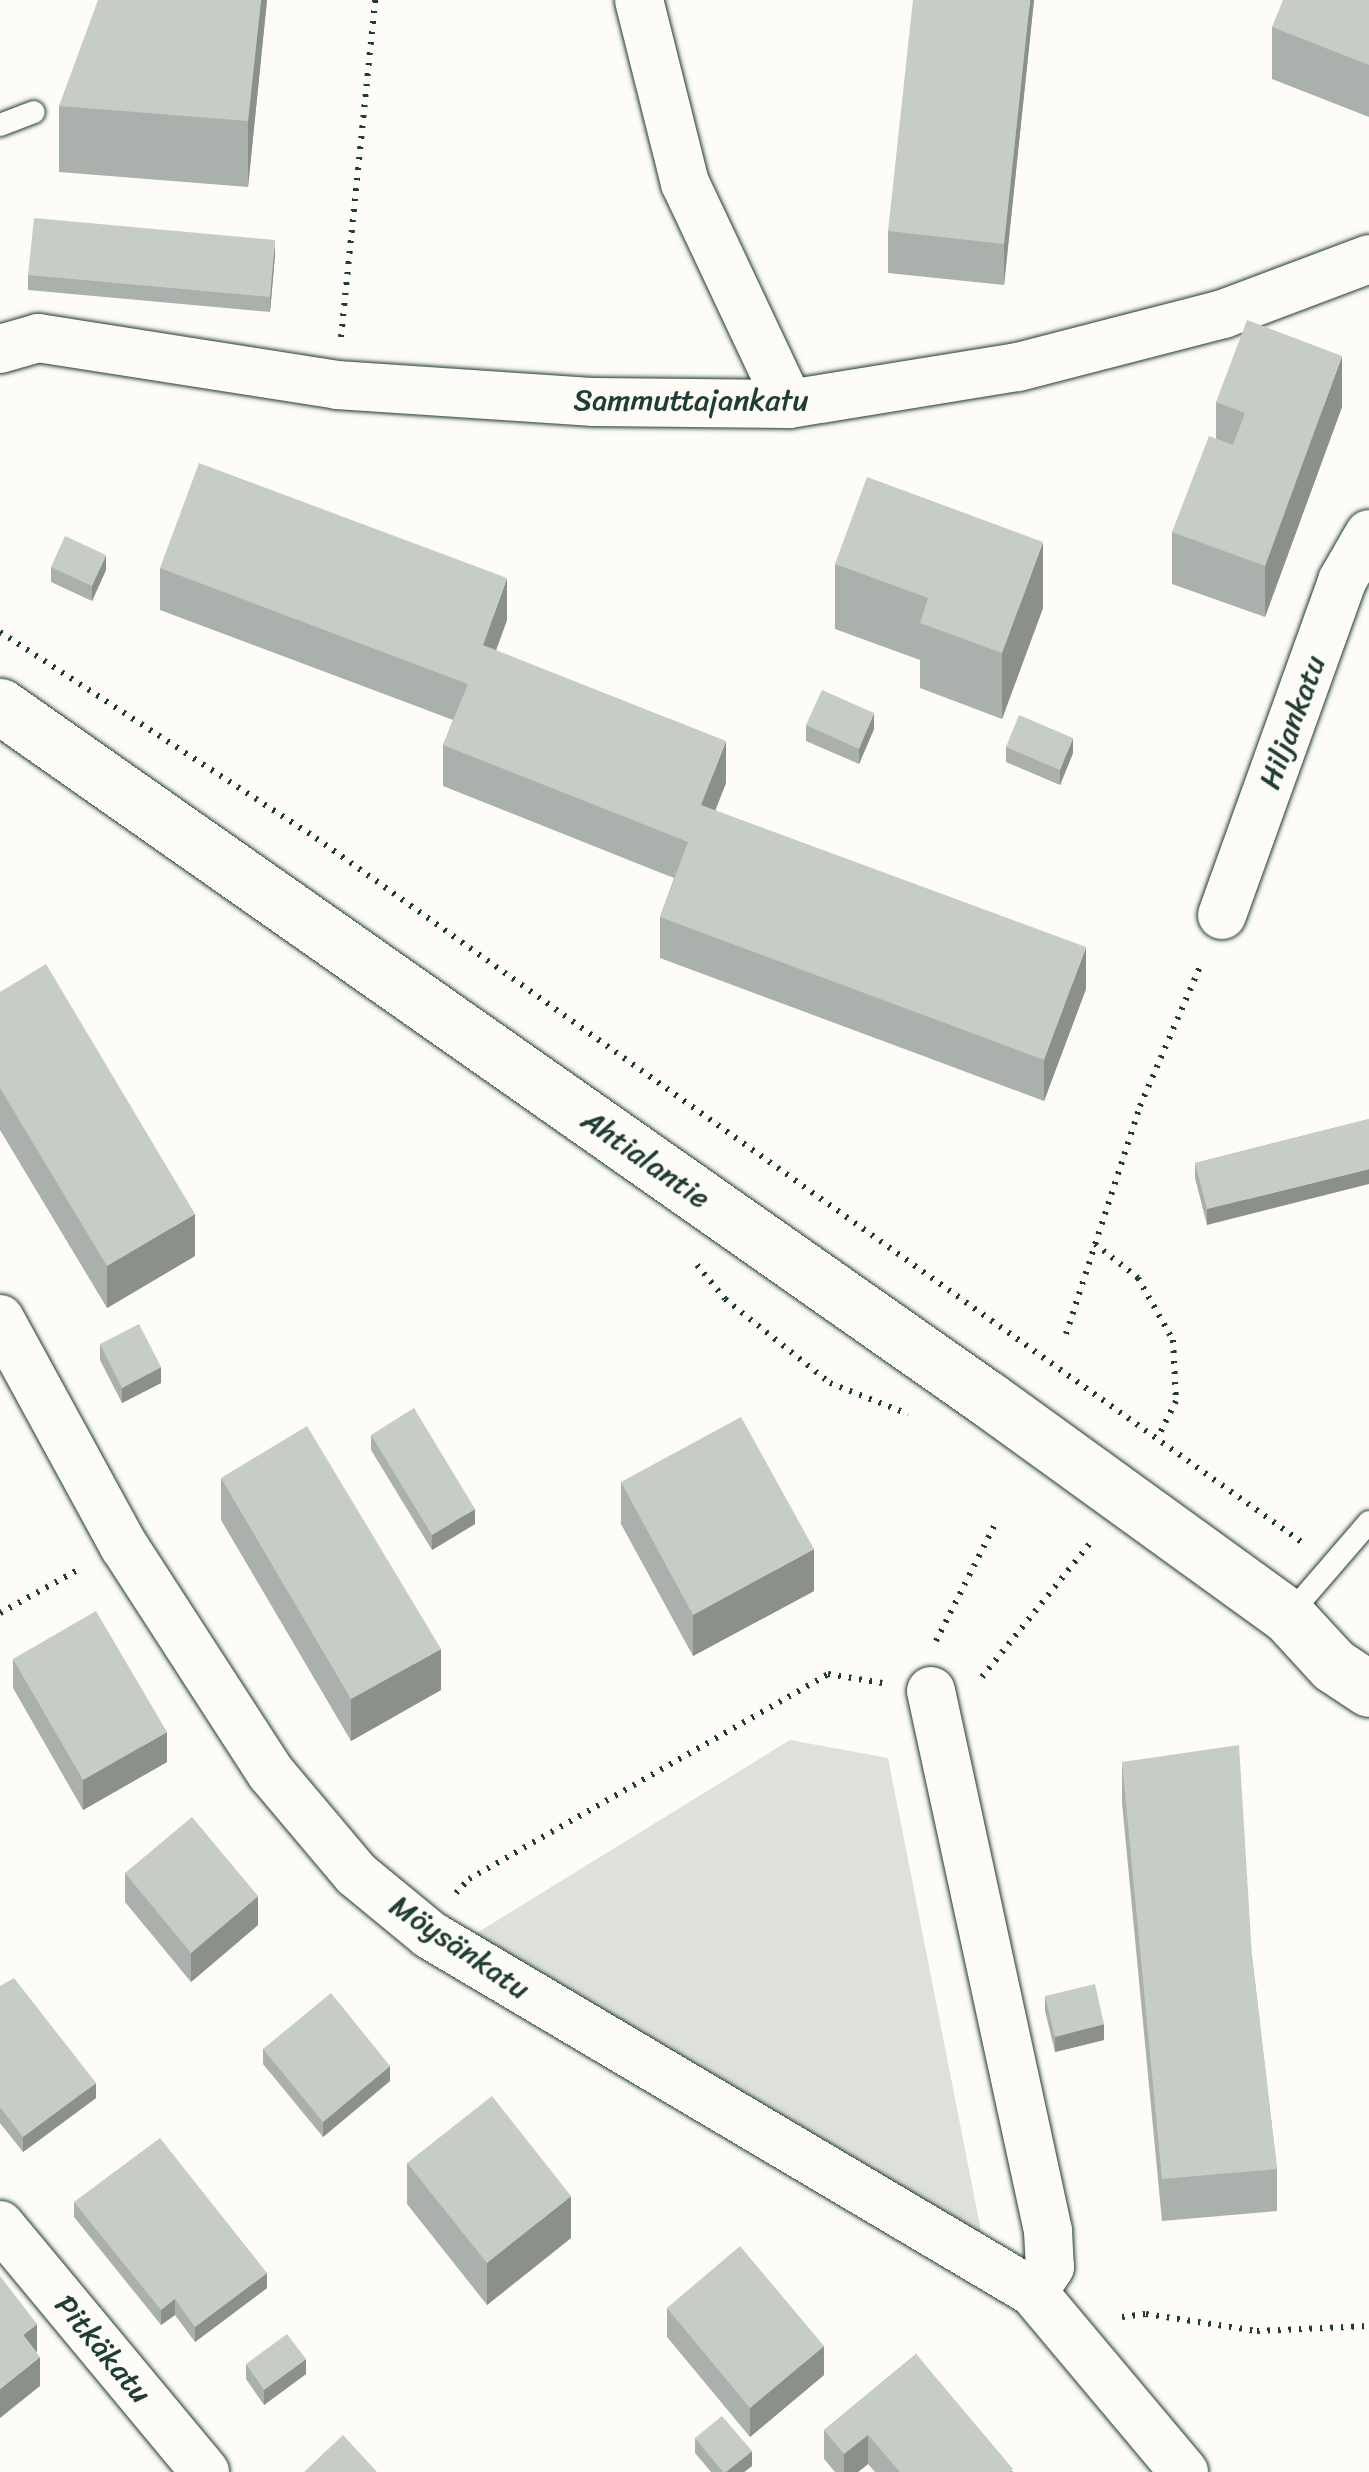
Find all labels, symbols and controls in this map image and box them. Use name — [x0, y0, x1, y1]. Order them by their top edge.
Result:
street label: Sammuttajankatu — [573, 382, 809, 418]
street label: Hiljankatu — [1251, 650, 1333, 794]
street label: Ahtialantie — [575, 1102, 717, 1216]
street label: Möysänkatu — [383, 1887, 537, 2007]
street label: Pitkäkatu — [47, 2287, 159, 2411]

